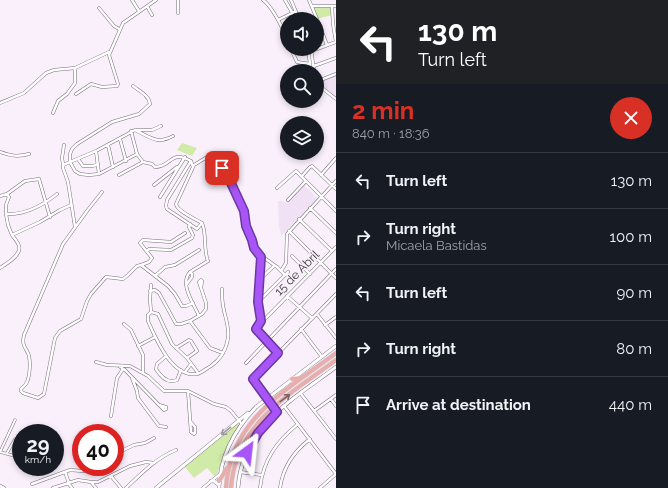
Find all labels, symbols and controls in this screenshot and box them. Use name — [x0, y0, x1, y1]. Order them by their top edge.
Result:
map controls — [280, 12, 324, 160]
button: sound — [280, 12, 324, 56]
text: 130 m — [418, 15, 497, 48]
icon: left — [352, 16, 404, 68]
text: Turn left — [418, 49, 487, 70]
button: search — [280, 64, 324, 108]
text: 2 min — [352, 96, 414, 125]
button: close — [610, 97, 652, 139]
button: layers — [280, 116, 324, 160]
text: 840 m · 18:36 — [352, 126, 430, 141]
pin — [205, 151, 239, 185]
icon: arrive — [211, 157, 233, 179]
icon: left — [352, 170, 374, 192]
text: Turn left — [386, 172, 447, 190]
text: 130 m — [611, 172, 652, 190]
text: Turn right — [386, 220, 456, 238]
icon: right — [352, 226, 374, 248]
text: 100 m — [610, 228, 652, 246]
text: Micaela Bastidas — [386, 238, 487, 253]
street label: 15 de Abril — [272, 247, 323, 298]
icon: left — [352, 282, 374, 304]
text: Turn left — [386, 284, 447, 302]
text: 90 m — [616, 284, 652, 302]
icon: right — [352, 338, 374, 360]
text: Turn right — [386, 340, 456, 358]
text: 80 m — [616, 340, 652, 358]
one-way arrow — [280, 394, 291, 402]
icon: arrive — [352, 394, 374, 416]
text: Arrive at destination — [386, 396, 531, 414]
text: 440 m — [609, 396, 652, 414]
speed limit sign: 40 — [72, 424, 124, 476]
one-way arrow — [220, 426, 231, 435]
position arrow — [226, 431, 268, 473]
text: 29 — [26, 433, 50, 457]
text: km/h — [25, 454, 51, 465]

